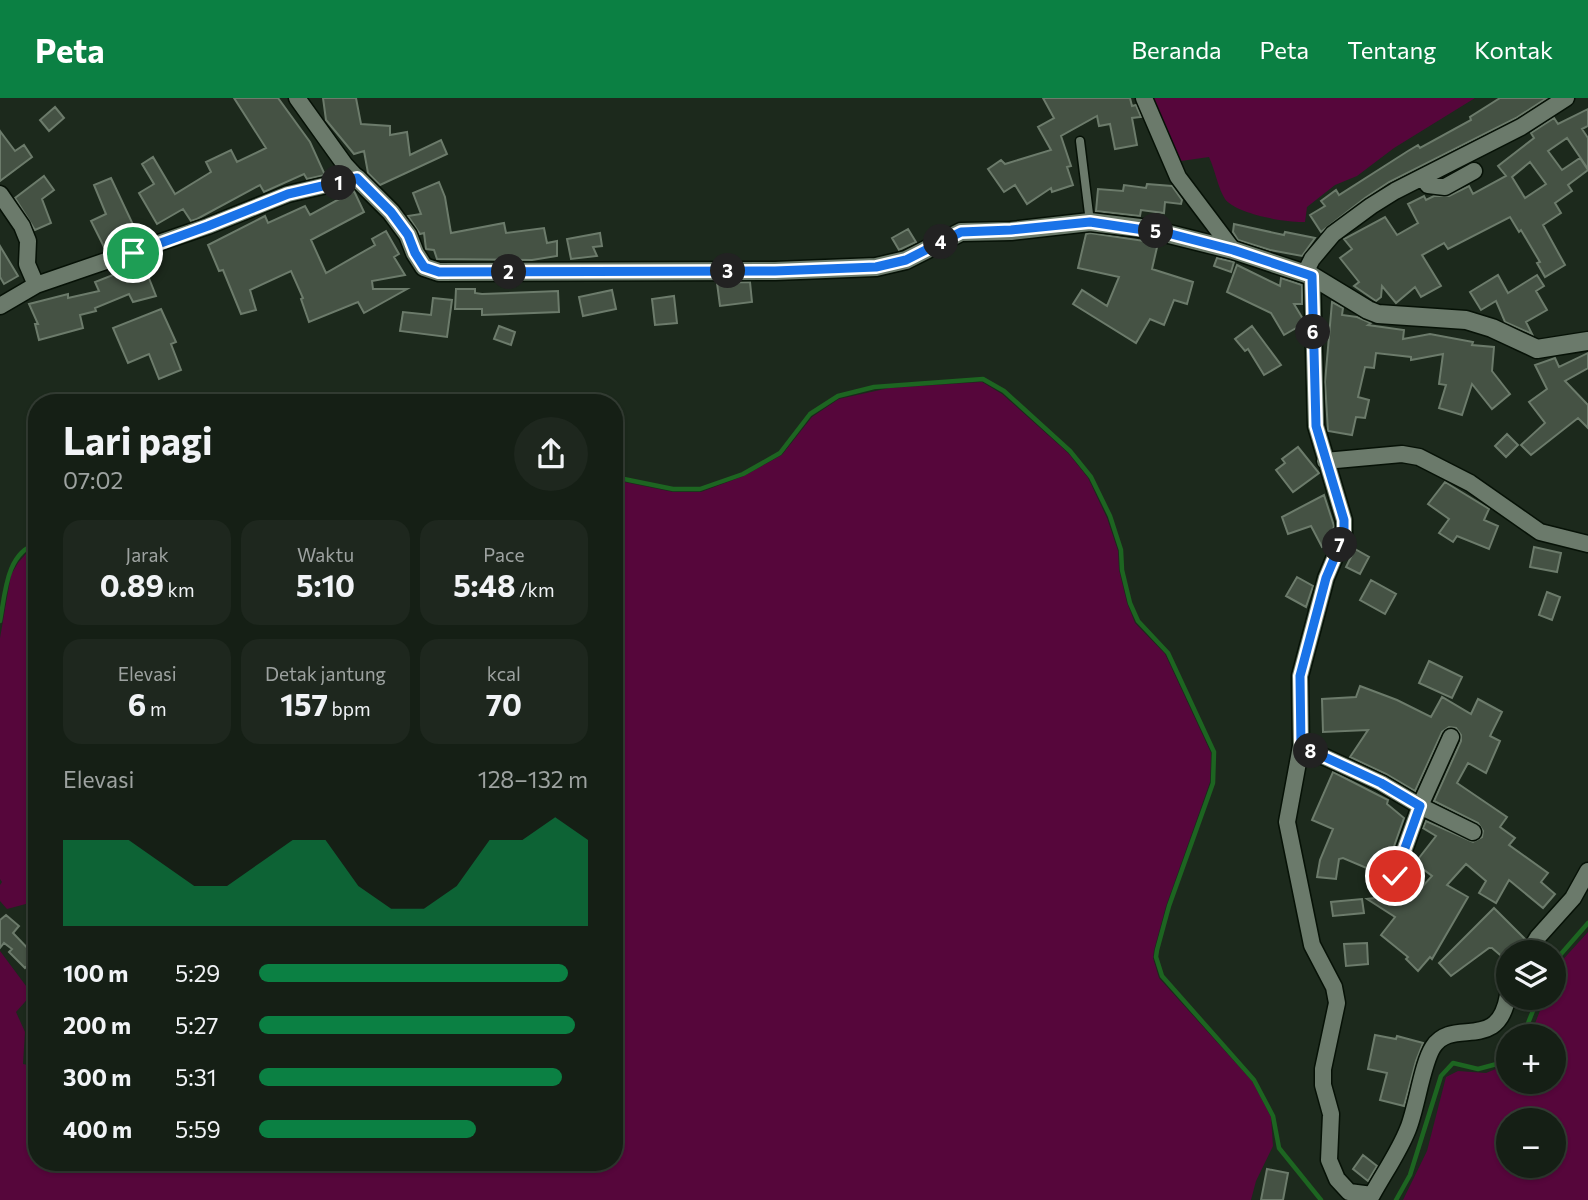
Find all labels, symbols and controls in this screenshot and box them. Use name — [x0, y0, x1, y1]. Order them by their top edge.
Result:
text: Peta — [35, 29, 105, 70]
text: Beranda — [1131, 35, 1222, 64]
text: Peta — [1260, 35, 1309, 64]
text: Tentang — [1347, 35, 1436, 64]
text: Kontak — [1474, 35, 1553, 64]
pin: 1 — [322, 166, 356, 200]
text: 1 — [334, 171, 343, 194]
pin: 5 — [1138, 214, 1174, 248]
text: 5 — [1150, 219, 1161, 242]
pin — [103, 223, 163, 283]
pin: 4 — [923, 225, 958, 260]
text: 4 — [935, 230, 946, 253]
icon: arrive — [114, 234, 152, 272]
pin: 2 — [491, 254, 526, 290]
pin: 3 — [710, 254, 746, 288]
text: 3 — [722, 259, 733, 282]
text: 2 — [503, 260, 514, 283]
pin: 6 — [1296, 314, 1330, 350]
text: 6 — [1307, 320, 1318, 343]
text: Lari pagi — [63, 416, 213, 463]
button: share — [514, 417, 588, 491]
text: 07:02 — [63, 466, 123, 494]
pin: 7 — [1322, 528, 1358, 562]
text: 7 — [1334, 533, 1345, 556]
text: Jarak — [126, 543, 169, 566]
text: Waktu — [297, 543, 354, 566]
text: Pace — [483, 543, 524, 566]
text: 0.89 — [100, 566, 164, 603]
text: 5:10 — [296, 566, 355, 603]
text: 5:48 — [453, 566, 516, 603]
text: km — [164, 578, 194, 601]
text: /km — [516, 578, 555, 601]
text: Elevasi — [118, 662, 177, 685]
text: Detak jantung — [265, 662, 386, 685]
text: kcal — [487, 662, 521, 685]
text: 6 — [128, 685, 146, 722]
text: 157 — [280, 685, 328, 722]
text: 70 — [486, 685, 522, 722]
text: m — [146, 697, 167, 720]
text: bpm — [328, 697, 371, 720]
pin: 8 — [1294, 734, 1328, 768]
text: 8 — [1305, 739, 1316, 762]
text: Elevasi — [63, 765, 134, 793]
text: 128–132 m — [478, 765, 588, 793]
pin — [1365, 846, 1425, 906]
icon: check — [1376, 857, 1414, 895]
map controls — [1496, 940, 1566, 1178]
button: layers — [1496, 940, 1566, 1010]
text: 100 m — [63, 959, 128, 987]
text: 5:29 — [175, 959, 220, 987]
text: 200 m — [63, 1011, 131, 1039]
text: 5:27 — [175, 1011, 218, 1039]
button: + — [1496, 1024, 1566, 1094]
text: 300 m — [63, 1063, 131, 1091]
text: 5:31 — [175, 1063, 217, 1091]
button: − — [1496, 1108, 1566, 1178]
text: 400 m — [63, 1115, 132, 1143]
text: 5:59 — [175, 1115, 221, 1143]

